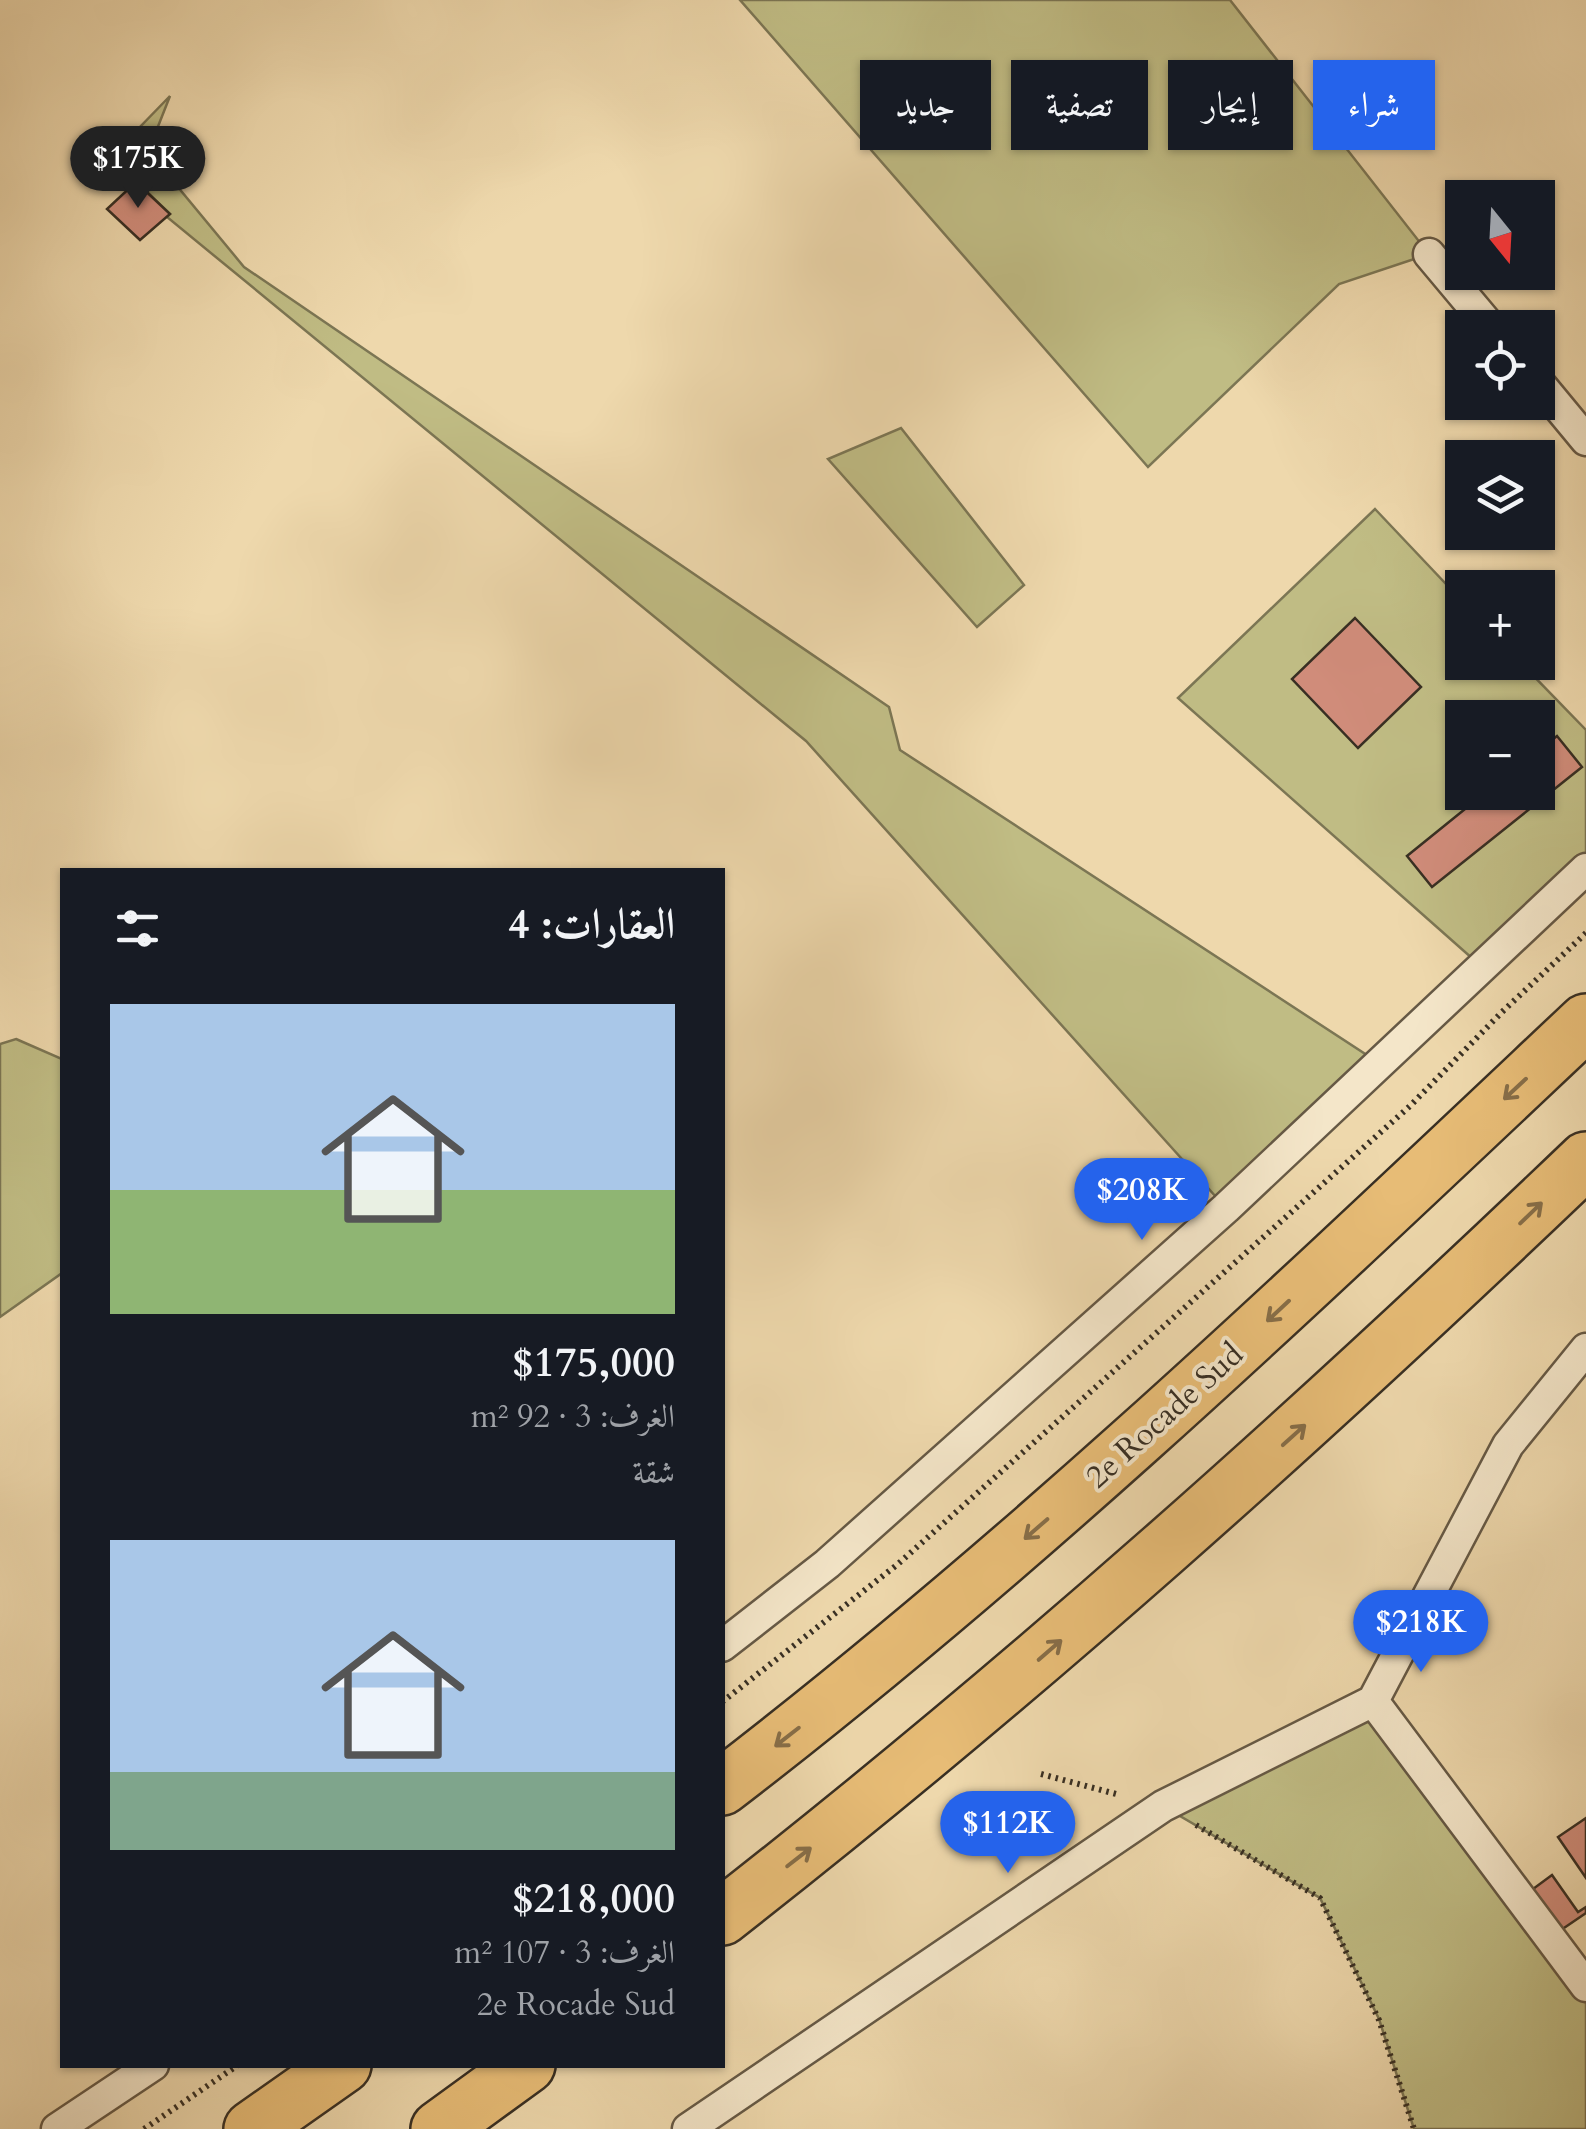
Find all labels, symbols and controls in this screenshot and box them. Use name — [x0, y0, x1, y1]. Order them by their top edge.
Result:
chip: جديد — [860, 60, 991, 150]
chip: تصفية — [1011, 60, 1148, 150]
chip: إيجار — [1168, 60, 1293, 150]
chip: شراء — [1313, 60, 1435, 150]
pin: $175K — [68, 126, 208, 211]
text: $175K — [92, 136, 184, 180]
north arrow — [1445, 180, 1555, 290]
map controls — [1445, 180, 1555, 810]
button: locate — [1445, 310, 1555, 420]
button: layers — [1445, 440, 1555, 550]
button: + — [1445, 570, 1555, 680]
button: − — [1445, 700, 1555, 810]
text: العقارات: 4 — [508, 896, 675, 953]
icon: filters — [110, 901, 165, 956]
icon: home — [303, 1069, 483, 1249]
one-way arrow — [1503, 1077, 1528, 1100]
pin: $208K — [1072, 1158, 1212, 1243]
text: $208K — [1096, 1168, 1188, 1212]
one-way arrow — [1518, 1201, 1542, 1225]
one-way arrow — [1266, 1299, 1290, 1323]
street label: 2e Rocade Sud — [1076, 1333, 1253, 1498]
text: $175,000 — [512, 1334, 675, 1391]
text: الغرف: 3 · 92 m² — [471, 1395, 675, 1439]
one-way arrow — [1281, 1424, 1306, 1447]
text: شقة — [633, 1451, 675, 1495]
one-way arrow — [1024, 1517, 1050, 1539]
pin: $218K — [1351, 1590, 1491, 1675]
text: $218K — [1375, 1600, 1467, 1644]
icon: home — [303, 1605, 483, 1785]
one-way arrow — [1037, 1639, 1062, 1662]
one-way arrow — [774, 1727, 801, 1748]
pin: $112K — [938, 1791, 1078, 1876]
text: $112K — [962, 1801, 1054, 1845]
one-way arrow — [786, 1846, 812, 1868]
text: $218,000 — [512, 1870, 675, 1927]
text: الغرف: 3 · 107 m² — [454, 1931, 675, 1975]
text: 2e Rocade Sud — [477, 1983, 675, 2027]

